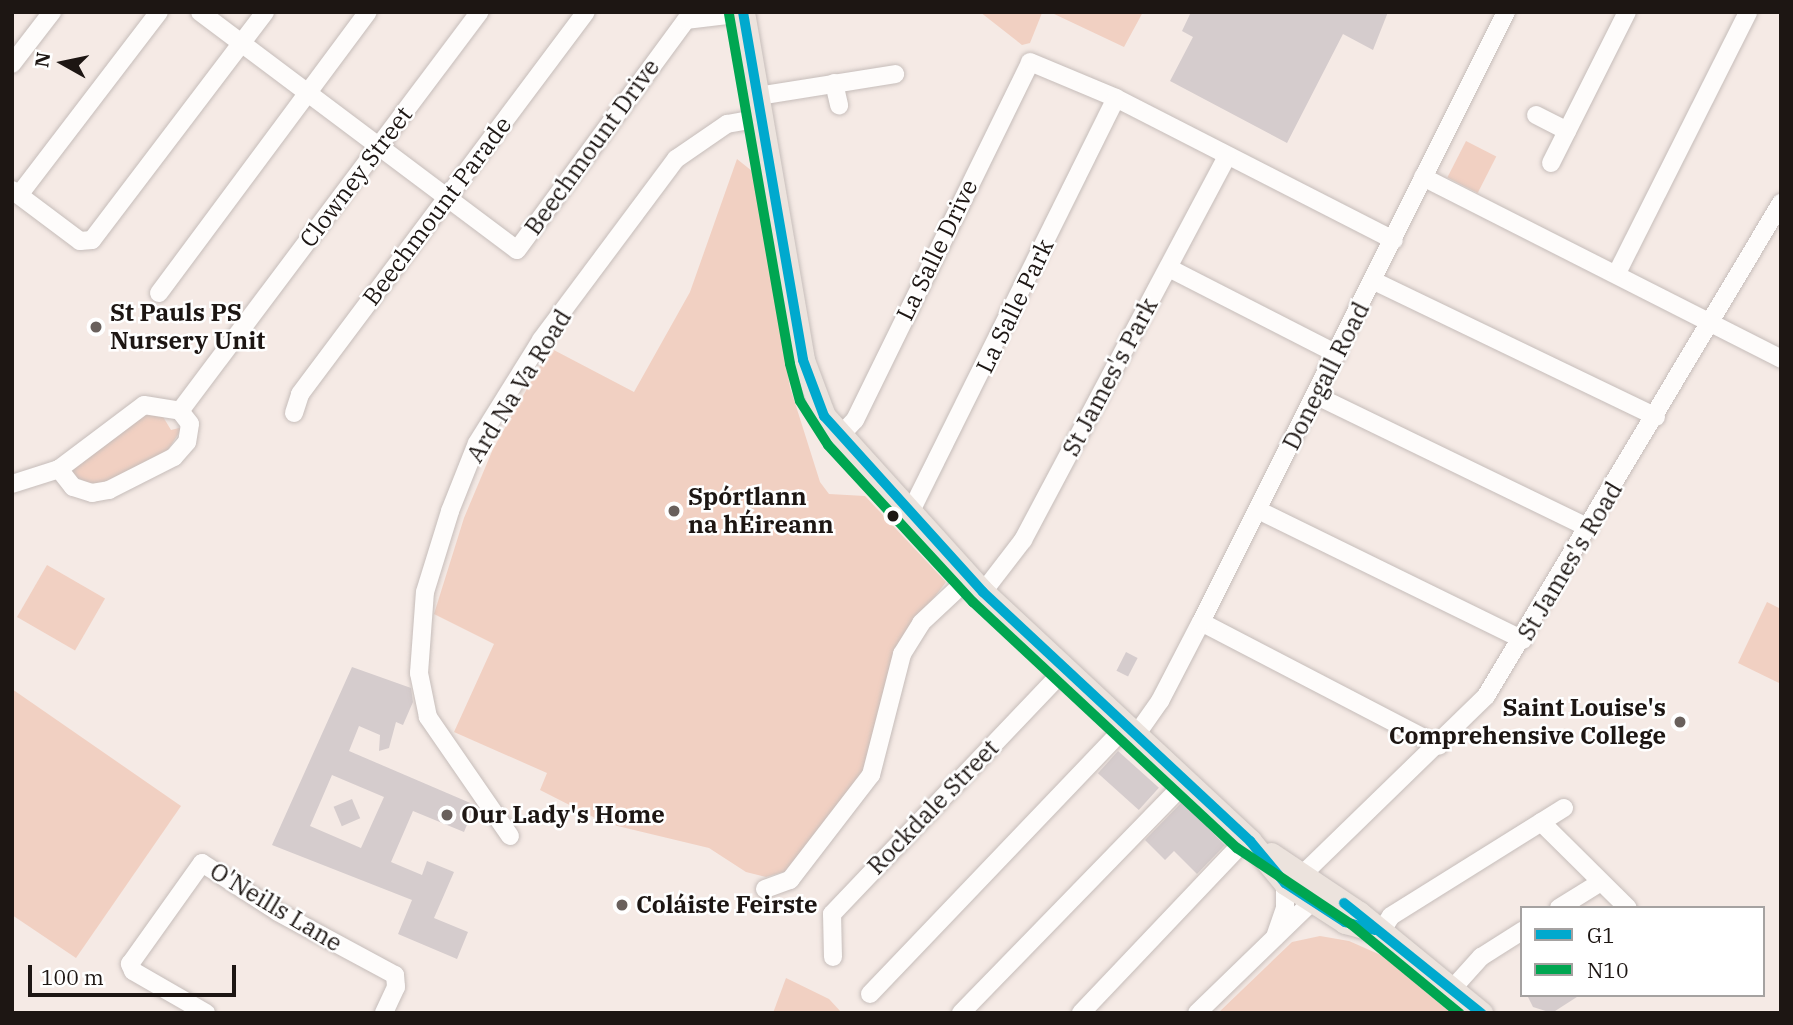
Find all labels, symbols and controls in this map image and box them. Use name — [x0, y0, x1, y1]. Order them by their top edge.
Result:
north arrow — [28, 28, 98, 98]
text: N — [29, 50, 55, 69]
street label: Beechmount Drive — [519, 53, 665, 241]
street label: Clowney Street — [294, 101, 418, 253]
street label: Beechmount Parade — [357, 111, 517, 311]
street label: La Salle Drive — [890, 175, 984, 325]
street label: La Salle Park — [970, 234, 1060, 378]
street label: St James's Park — [1056, 293, 1164, 461]
street label: Donegall Road — [1276, 297, 1376, 455]
place label: St Pauls PS Nursery Unit — [110, 299, 265, 355]
street label: Ard Na Va Road — [460, 304, 578, 468]
marker: St Pauls PS Nursery Unit — [88, 319, 104, 335]
street label: St James's Road — [1511, 477, 1629, 645]
place label: Spórtlann na hÉireann — [688, 483, 834, 539]
marker: Spórtlann na hÉireann — [666, 503, 682, 519]
unlabelled marker — [886, 509, 900, 523]
place label: Saint Louise's Comprehensive College — [1389, 694, 1666, 750]
marker: Saint Louise's Comprehensive College — [1672, 714, 1688, 730]
street label: Rockdale Street — [861, 734, 1005, 880]
place label: Our Lady's Home — [461, 801, 665, 829]
marker: Our Lady's Home — [439, 807, 455, 823]
street label: O'Neills Lane — [205, 856, 347, 958]
place label: Coláiste Feirste — [636, 891, 818, 919]
marker: Coláiste Feirste — [614, 897, 630, 913]
legend — [1520, 906, 1765, 997]
text: G1 — [1587, 921, 1615, 949]
scale bar — [32, 951, 240, 995]
text: N10 — [1587, 956, 1629, 984]
text: 100 m — [41, 963, 104, 991]

